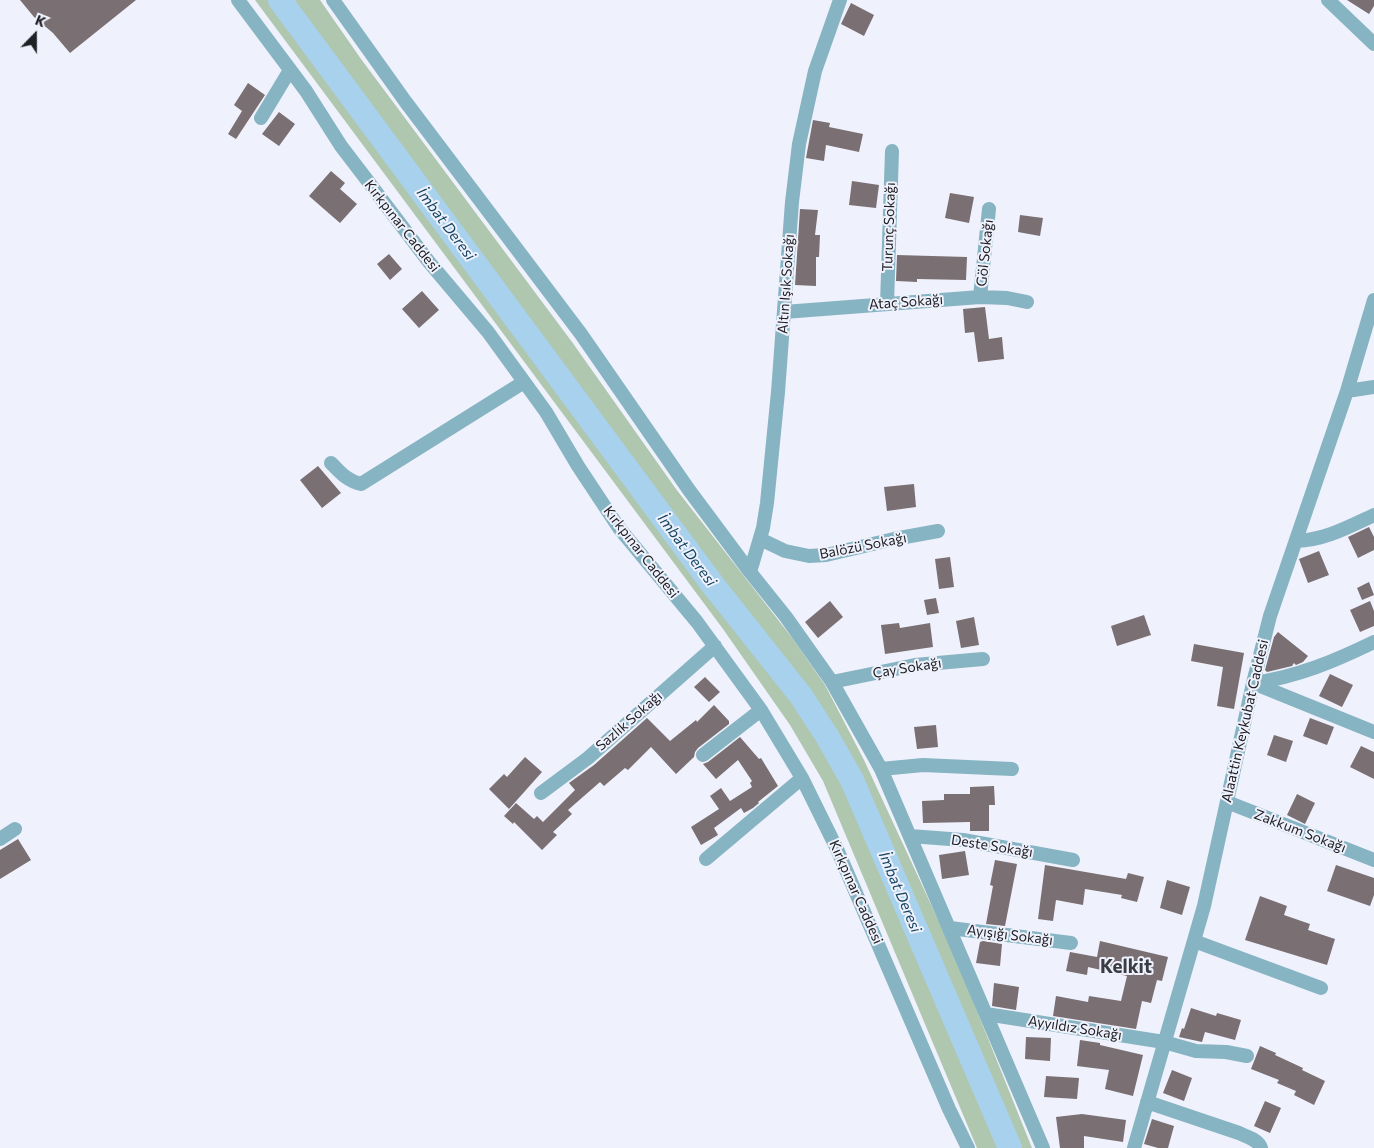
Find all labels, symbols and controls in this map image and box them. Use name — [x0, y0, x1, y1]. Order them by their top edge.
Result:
north arrow — [10, 10, 60, 60]
text: K — [33, 11, 49, 30]
street label: Kırkpınar Caddesi — [361, 177, 443, 275]
street label: Turunç Sokağı — [879, 182, 899, 272]
water label: İmbat Deresi — [413, 184, 479, 264]
street label: Göl Sokağı — [973, 219, 997, 287]
street label: Altın Işık Sokağı — [774, 233, 798, 335]
street label: Ataç Sokağı — [868, 291, 944, 313]
street label: Kırkpınar Caddesi — [600, 503, 682, 601]
water label: İmbat Deresi — [654, 510, 720, 590]
street label: Balözü Sokağı — [818, 529, 908, 563]
street label: Alaattin Keykubat Caddesi — [1218, 638, 1272, 804]
street label: Çay Sokağı — [871, 654, 943, 682]
street label: Sazlık Sokağı — [592, 688, 666, 754]
street label: Zakkum Sokağı — [1252, 806, 1348, 856]
street label: Deste Sokağı — [950, 831, 1034, 861]
street label: Kırkpınar Caddesi — [826, 837, 886, 947]
water label: İmbat Deresi — [875, 849, 925, 935]
street label: Ayışığı Sokağı — [966, 921, 1054, 949]
district label: Kelkit — [1100, 956, 1152, 978]
street label: Ayyıldız Sokağı — [1027, 1012, 1123, 1044]

